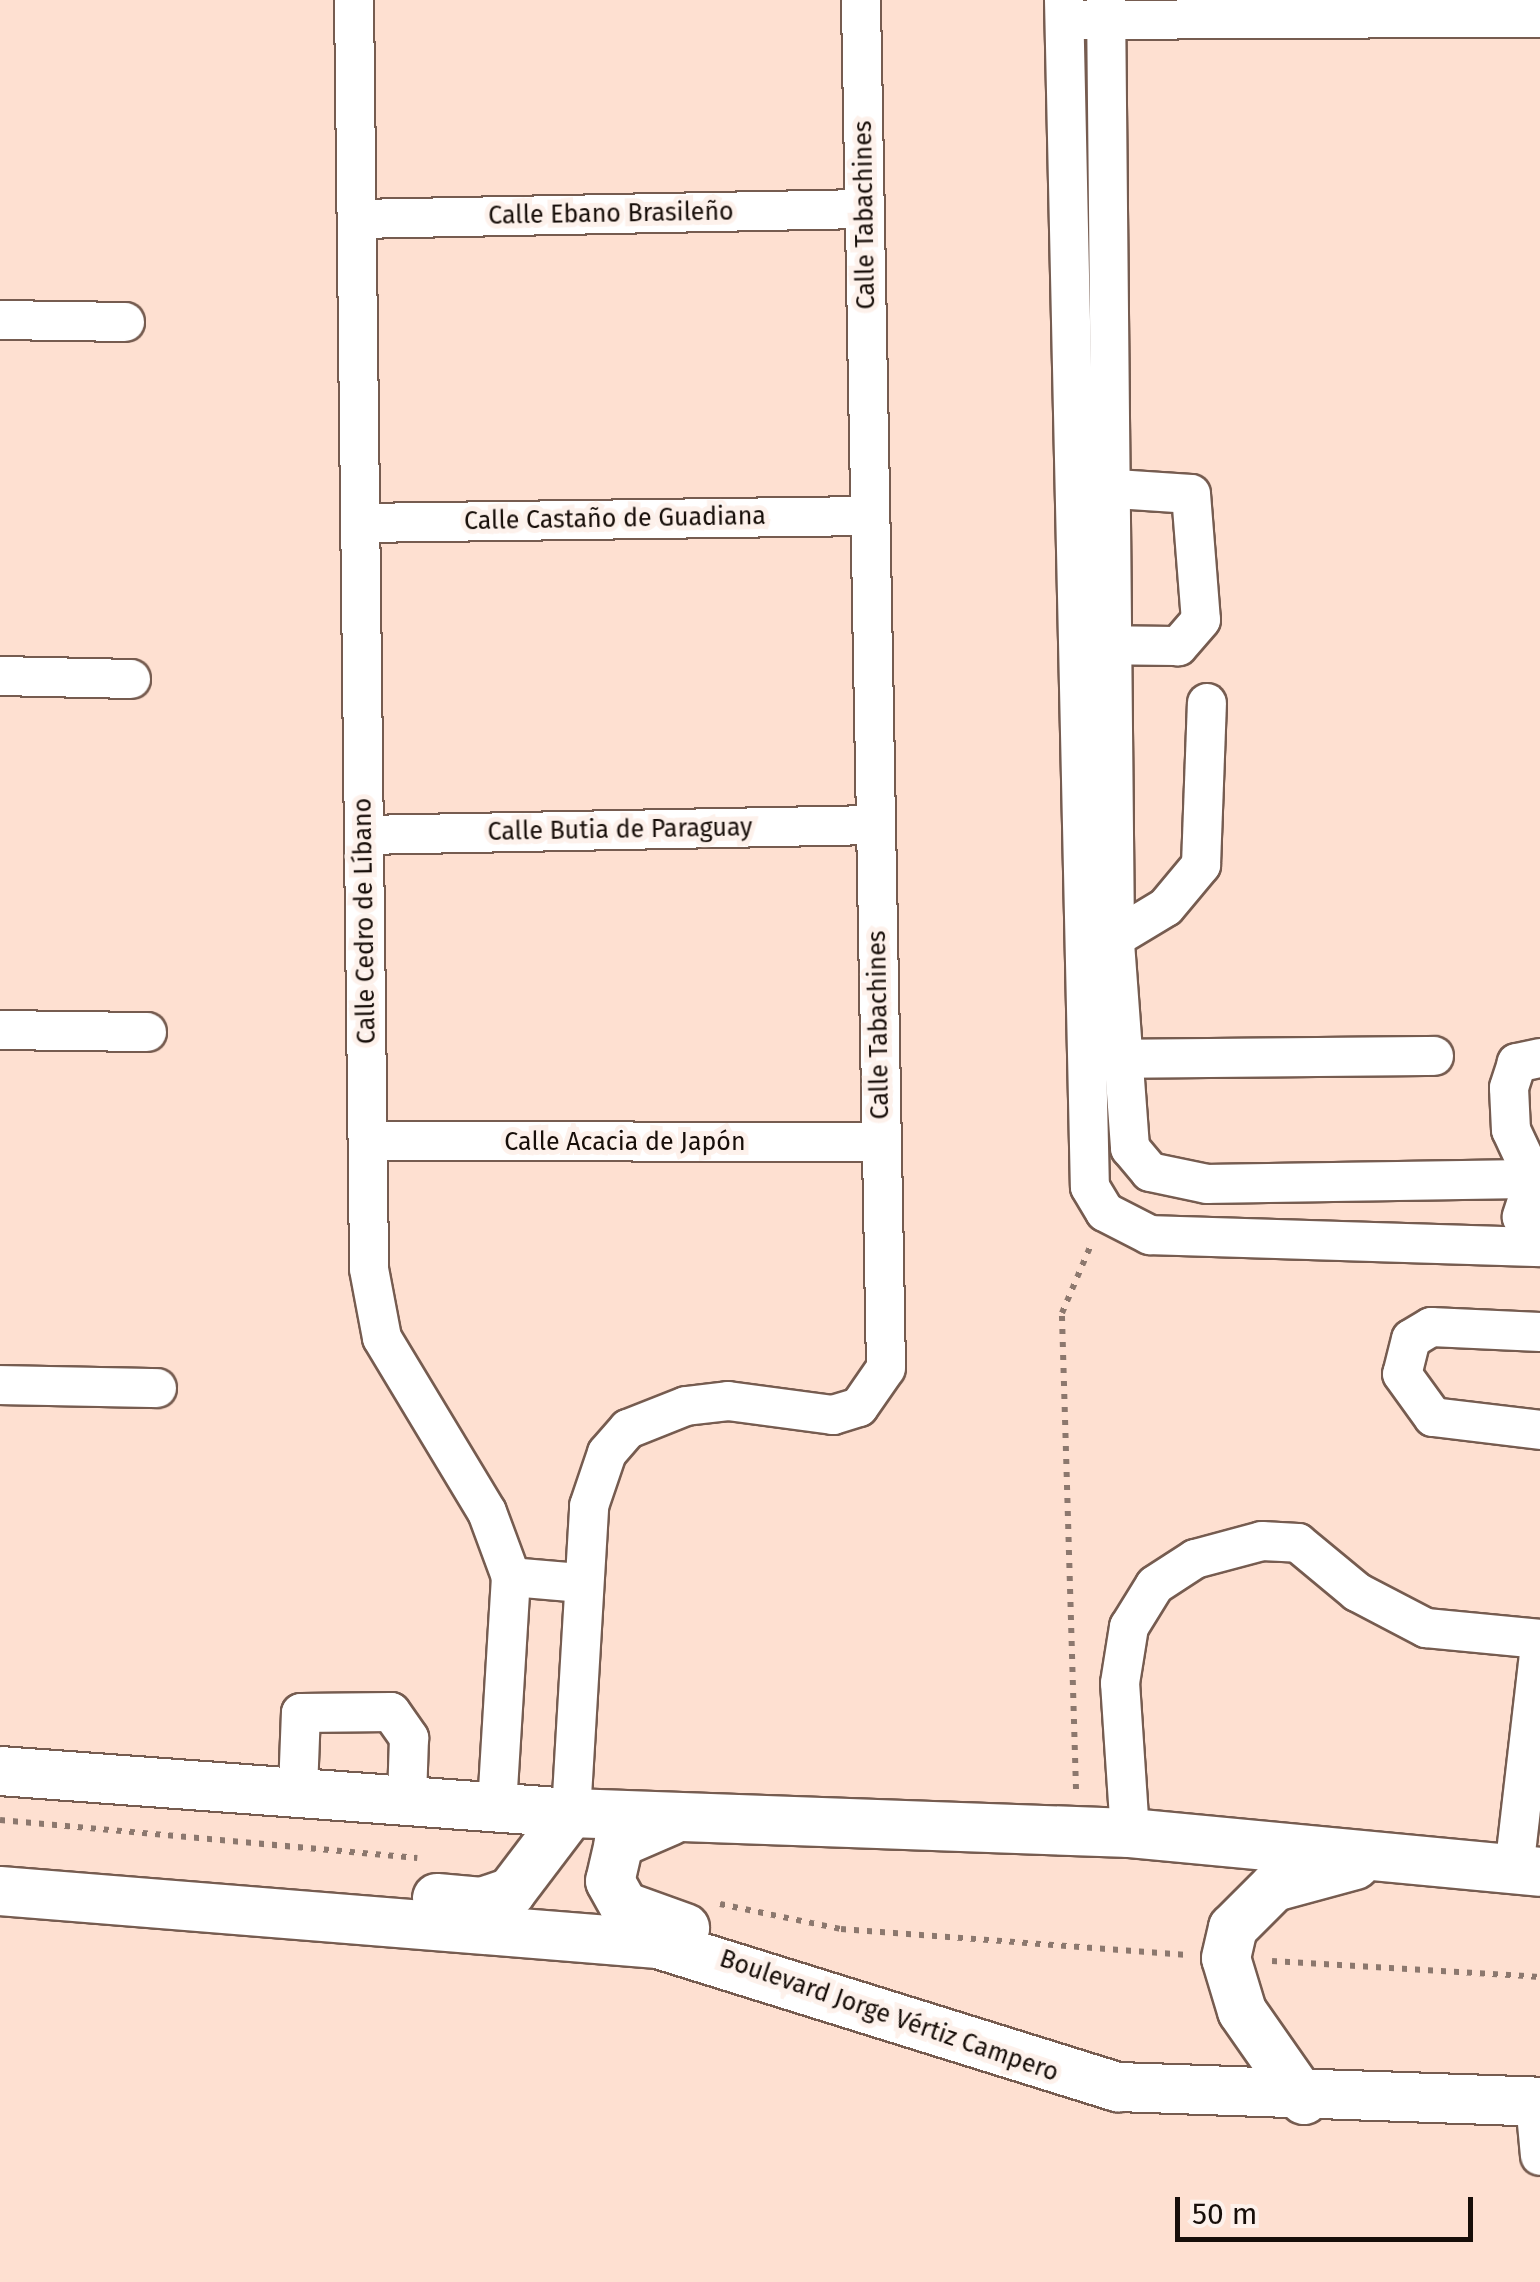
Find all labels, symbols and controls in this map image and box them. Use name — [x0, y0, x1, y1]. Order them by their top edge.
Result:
street label: Calle Tabachines — [848, 120, 882, 310]
street label: Calle Ebano Brasileño — [488, 197, 734, 231]
street label: Calle Castaño de Guadiana — [464, 501, 766, 537]
street label: Calle Cedro de Líbano — [348, 798, 382, 1044]
street label: Calle Butia de Paraguay — [487, 813, 753, 847]
street label: Calle Tabachines — [862, 930, 896, 1120]
street label: Calle Acacia de Japón — [504, 1127, 746, 1157]
street label: Boulevard Jorge Vértiz Campero — [716, 1944, 1062, 2088]
scale bar — [1180, 2177, 1478, 2239]
text: 50 m — [1192, 2196, 1257, 2232]

